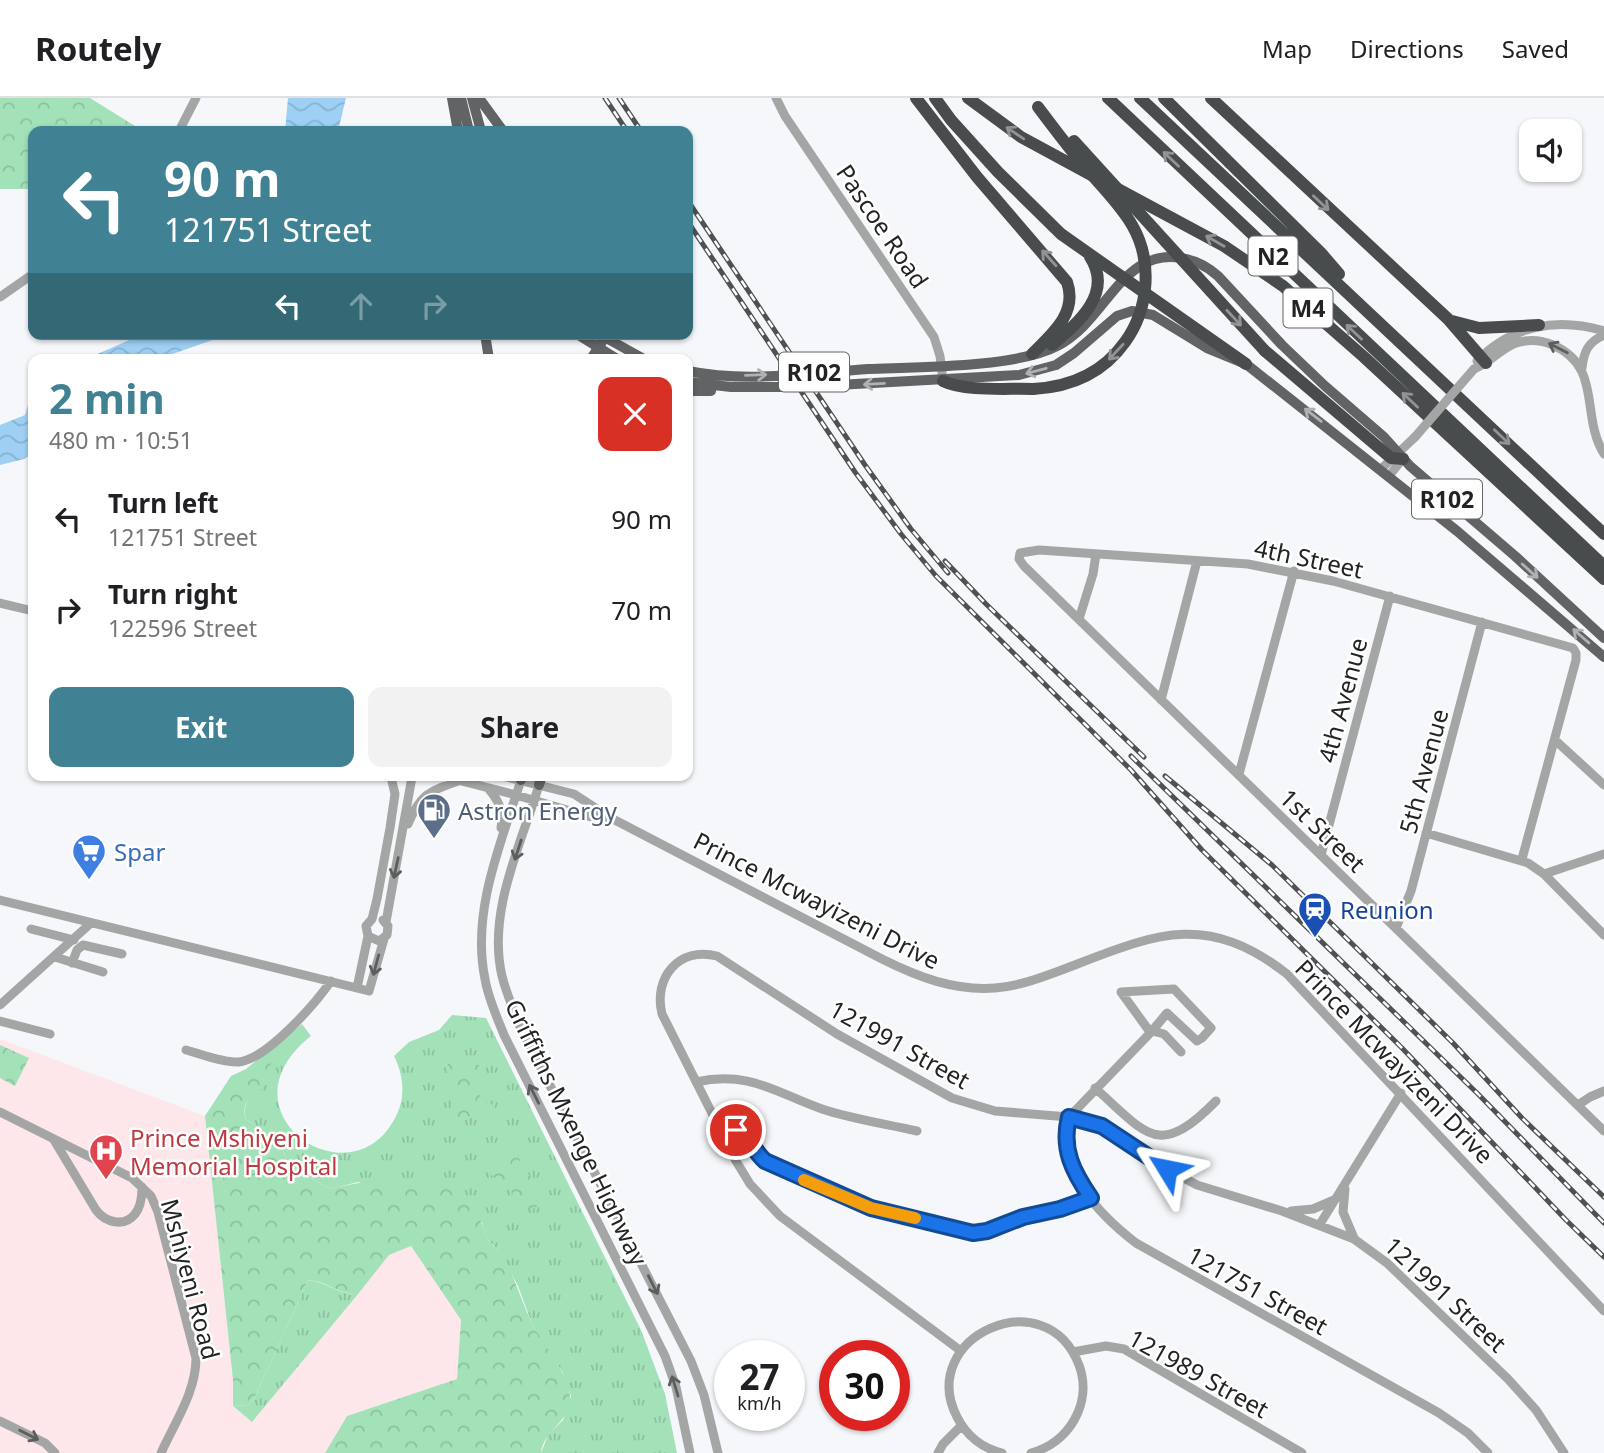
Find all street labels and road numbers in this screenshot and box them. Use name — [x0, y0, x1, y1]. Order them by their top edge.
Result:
street label: Pascoe Road — [829, 158, 937, 294]
road number: N2 — [1248, 237, 1298, 276]
road number: M4 — [1284, 288, 1332, 328]
road number: R102 — [779, 353, 849, 392]
road number: R102 — [1412, 480, 1482, 518]
street label: 4th Street — [1252, 530, 1367, 586]
street label: 4th Avenue — [1310, 634, 1374, 766]
street label: 5th Avenue — [1391, 705, 1455, 837]
street label: 1st Street — [1273, 781, 1373, 879]
street label: Prince Mcwayizeni Drive — [688, 824, 946, 976]
street label: Prince Mcwayizeni Drive — [1289, 952, 1501, 1170]
street label: 121991 Street — [824, 992, 976, 1096]
street label: Griffiths Mxenge Highway — [498, 993, 656, 1271]
street label: Mshiyeni Road — [154, 1195, 228, 1363]
street label: 121991 Street — [1378, 1229, 1514, 1359]
street label: 121751 Street — [1182, 1238, 1334, 1342]
street label: 121989 Street — [1123, 1321, 1275, 1425]

